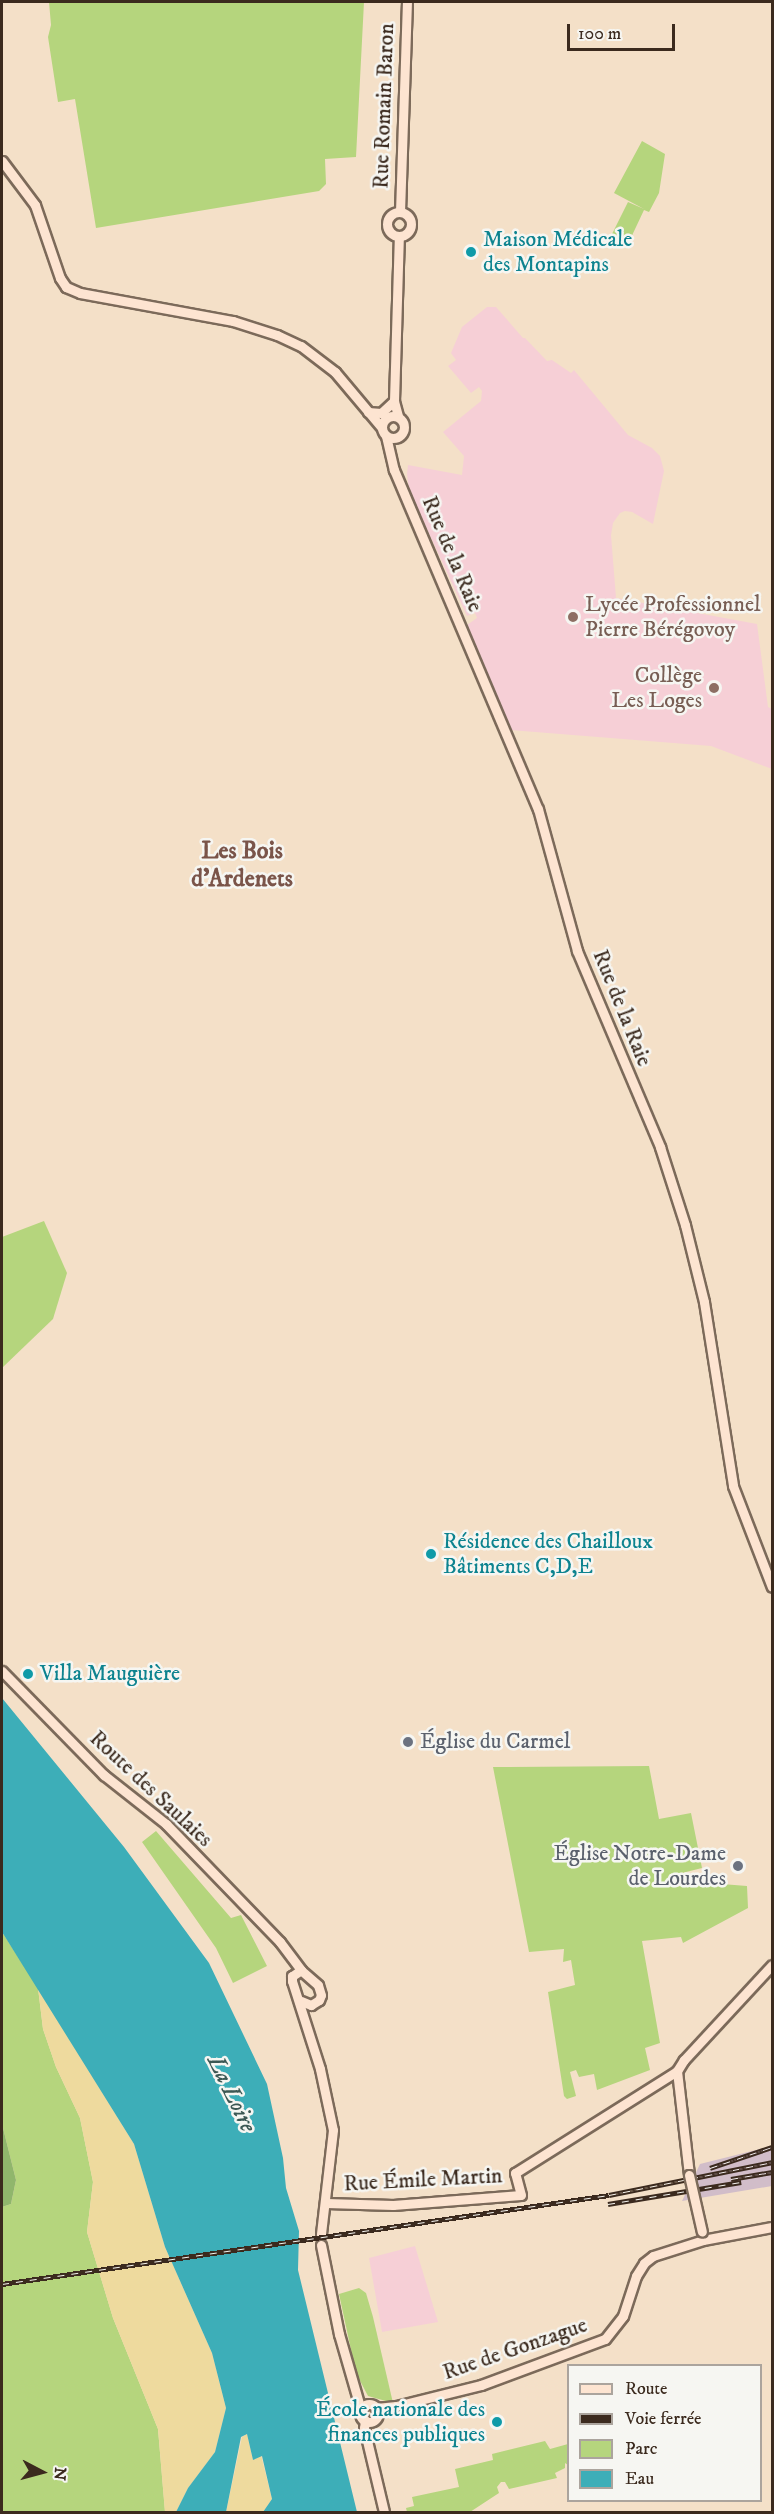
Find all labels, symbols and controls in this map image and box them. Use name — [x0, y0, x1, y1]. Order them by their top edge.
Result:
scale bar — [570, 12, 678, 50]
street label: Rue Romain Baron — [368, 23, 400, 189]
text: 100 m — [578, 23, 621, 45]
place label: Maison Médicale des Montapins — [483, 226, 632, 278]
marker: Maison Médicale des Montapins — [464, 245, 478, 259]
street label: Rue de la Raie — [416, 492, 488, 616]
place label: Lycée Professionnel Pierre Bérégovoy — [585, 591, 761, 642]
marker: Lycée Professionnel Pierre Bérégovoy — [566, 610, 580, 624]
place label: Collège Les Loges — [611, 662, 702, 714]
marker: Collège Les Loges — [707, 681, 721, 695]
district label: Les Bois d'Ardenets — [191, 838, 293, 894]
street label: Rue de la Raie — [587, 946, 657, 1070]
place label: Résidence des Chailloux Bâtiments C,D,E — [443, 1528, 653, 1580]
marker: Résidence des Chailloux Bâtiments C,D,E — [424, 1547, 438, 1561]
place label: Villa Mauguière — [40, 1661, 180, 1687]
marker: Villa Mauguière — [21, 1667, 35, 1681]
street label: Route des Saulaies — [84, 1725, 218, 1853]
place label: Église du Carmel — [420, 1729, 570, 1755]
marker: Église du Carmel — [401, 1735, 415, 1749]
place label: Église Notre-Dame de Lourdes — [553, 1840, 726, 1892]
marker: Église Notre-Dame de Lourdes — [731, 1859, 745, 1873]
water label: La Loire — [200, 2051, 262, 2137]
street label: Rue Émile Martin — [343, 2163, 503, 2197]
street label: Rue de Gonzague — [439, 2312, 591, 2386]
legend — [567, 2364, 762, 2502]
text: Route — [625, 2378, 668, 2400]
place label: École nationale des finances publiques — [316, 2396, 485, 2448]
text: Voie ferrée — [625, 2408, 702, 2430]
marker: École nationale des finances publiques — [490, 2415, 504, 2429]
text: Parc — [625, 2438, 657, 2460]
north arrow — [12, 2442, 72, 2502]
text: N — [49, 2466, 71, 2481]
text: Eau — [625, 2468, 654, 2490]

